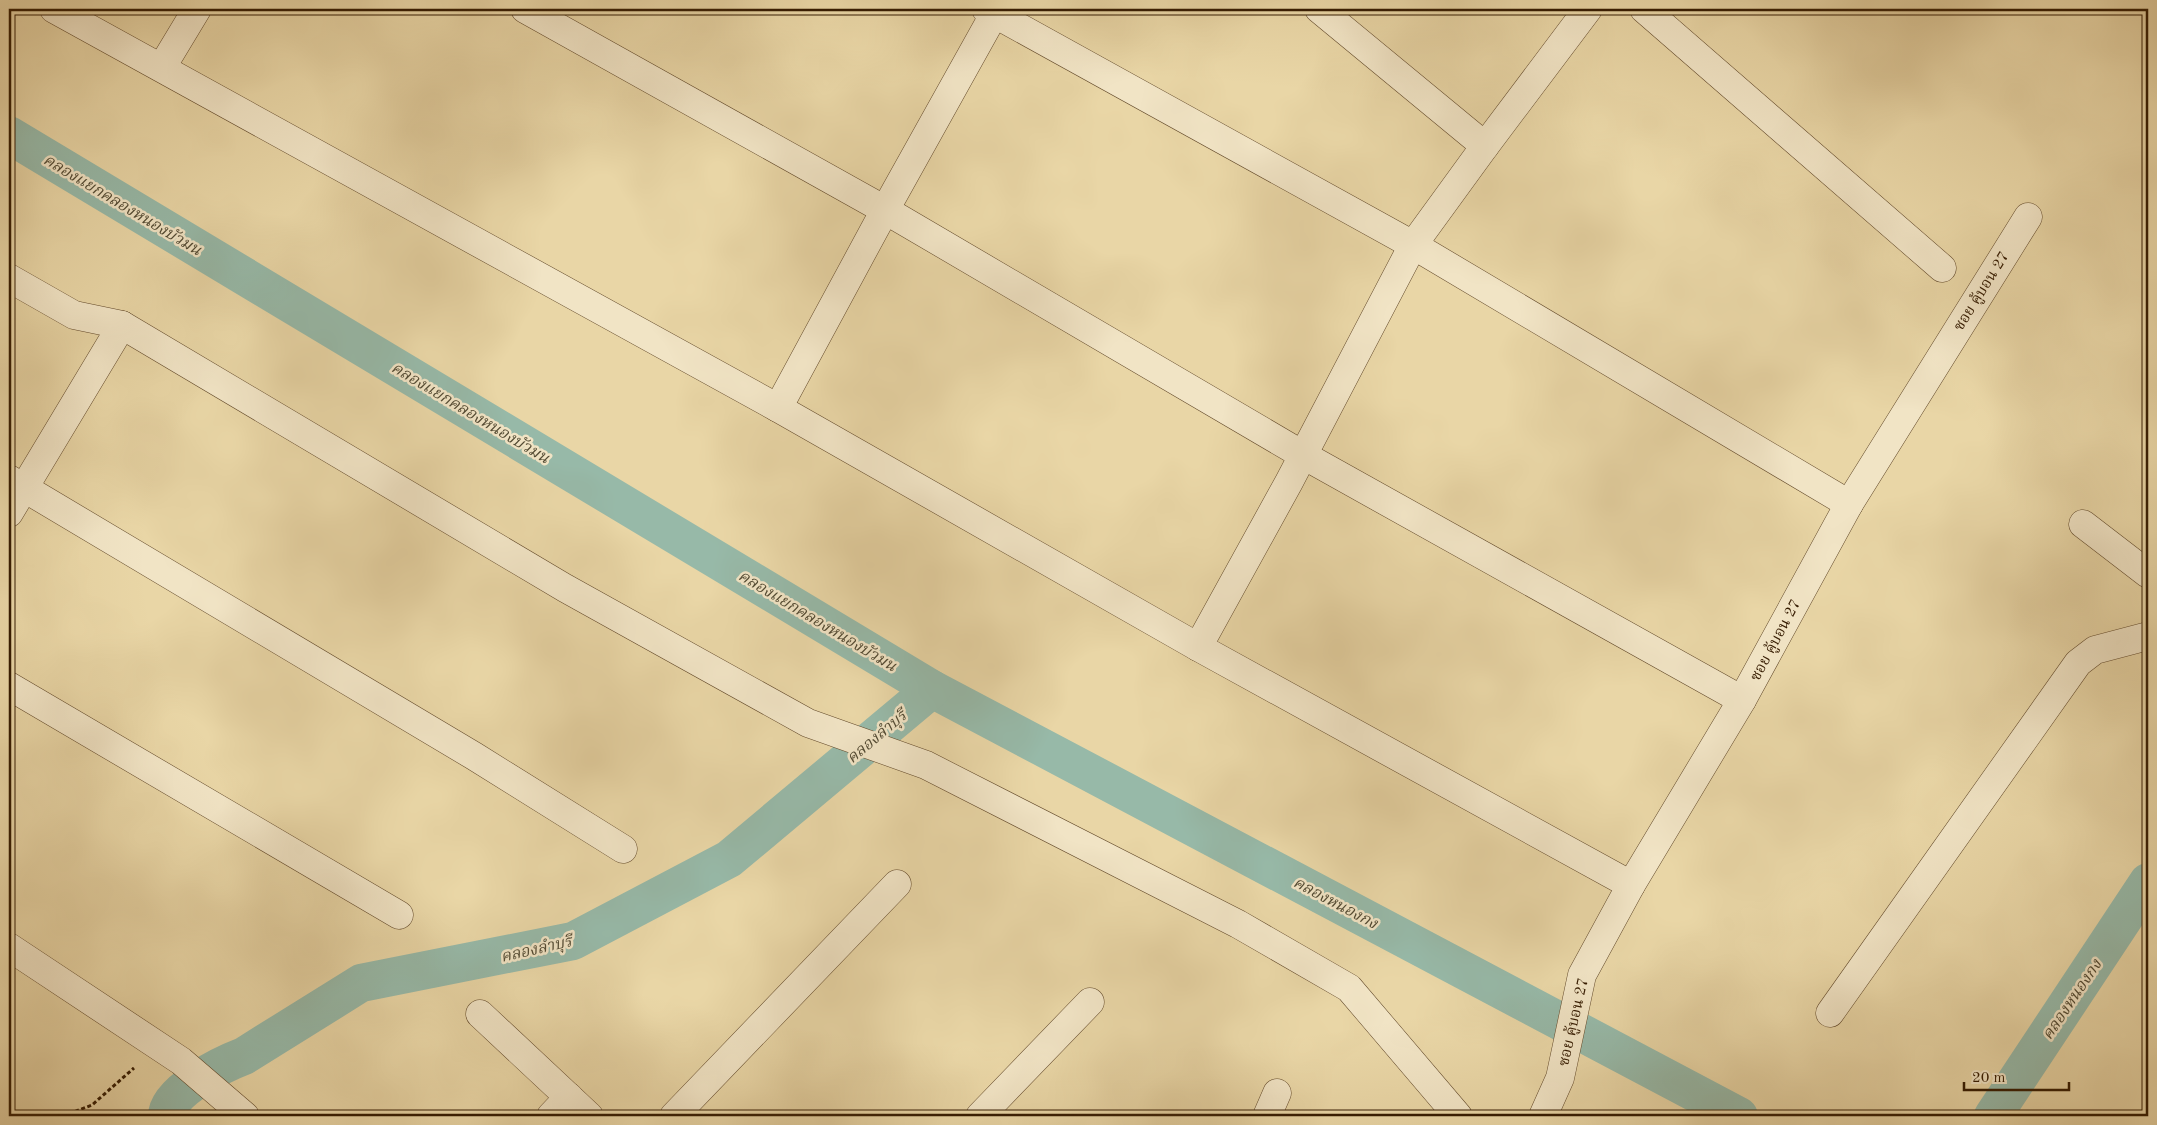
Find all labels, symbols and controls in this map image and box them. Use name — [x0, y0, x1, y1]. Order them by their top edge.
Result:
water label: คลองแยกคลองหนองบัวมน — [40, 151, 205, 259]
street label: ซอย คู้บอน 27 — [1949, 248, 2013, 335]
water label: คลองแยกคลองหนองบัวมน — [388, 359, 553, 467]
water label: คลองแยกคลองหนองบัวมน — [735, 567, 900, 675]
street label: ซอย คู้บอน 27 — [1746, 596, 1805, 684]
water label: คลองลำบุรี — [843, 705, 913, 768]
water label: คลองหนองกง — [1290, 875, 1381, 933]
water label: คลองลำบุรี — [499, 931, 577, 967]
water label: คลองหนองกง — [2040, 956, 2106, 1043]
street label: ซอย คู้บอน 27 — [1554, 976, 1593, 1068]
scale bar — [1964, 1060, 2070, 1092]
text: 20 m — [1972, 1071, 2006, 1086]

